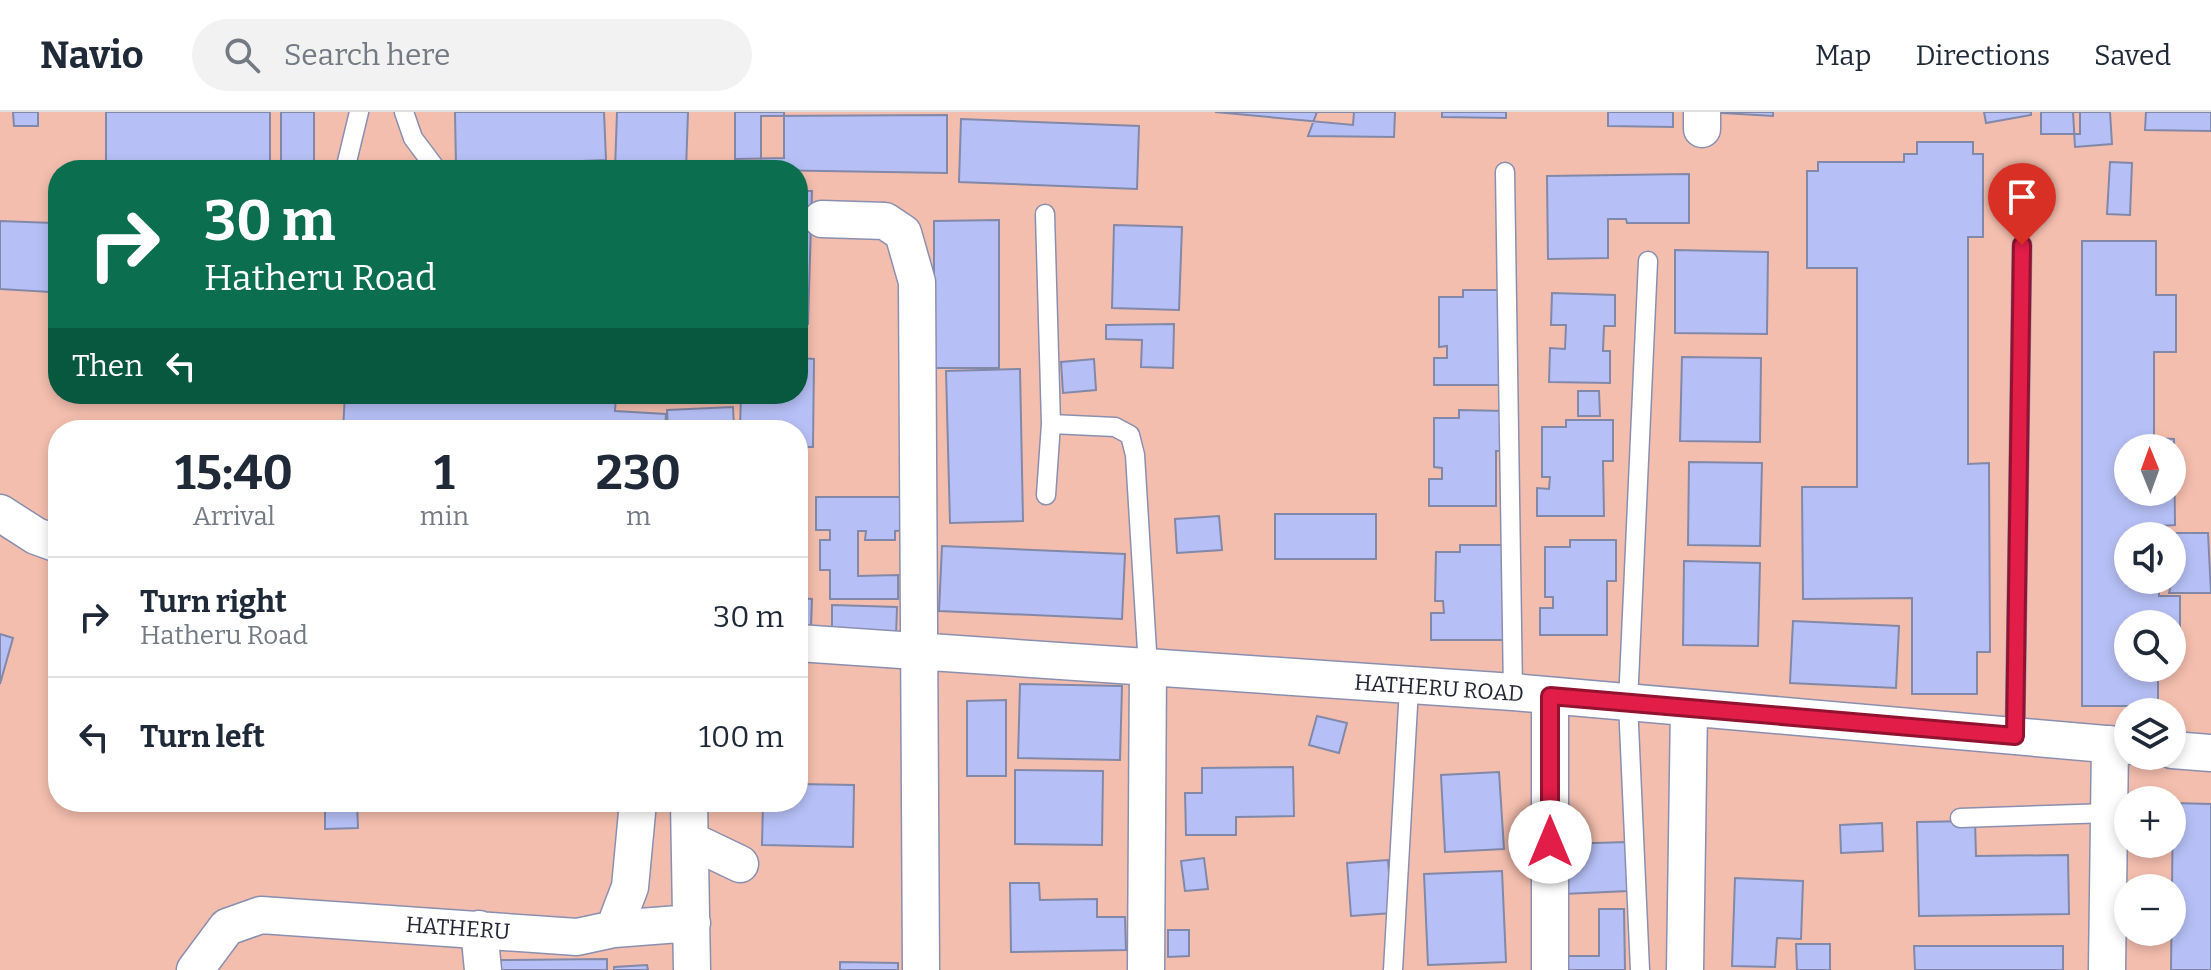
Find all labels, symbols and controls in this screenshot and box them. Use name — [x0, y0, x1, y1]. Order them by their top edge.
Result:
search box — [192, 19, 752, 91]
text: Navio — [40, 32, 144, 78]
icon: search — [220, 33, 264, 77]
text: Search here — [284, 37, 450, 73]
text: Map — [1815, 39, 1871, 72]
text: Directions — [1915, 39, 2050, 72]
text: Saved — [2094, 39, 2171, 72]
pin — [1988, 163, 2056, 245]
icon: arrive — [2000, 175, 2044, 219]
text: 30 m — [204, 188, 335, 255]
icon: right — [72, 192, 176, 296]
text: Hatheru Road — [204, 256, 436, 300]
icon: left — [159, 344, 203, 388]
text: Then — [72, 348, 143, 384]
north arrow — [2114, 434, 2186, 506]
map controls — [2114, 434, 2186, 946]
text: 15:40 — [175, 444, 293, 502]
text: 1 — [434, 444, 455, 502]
text: 230 — [596, 444, 681, 502]
text: Arrival — [193, 501, 275, 532]
text: min — [420, 501, 469, 532]
text: m — [626, 501, 651, 532]
button: sound — [2114, 522, 2186, 594]
text: Turn right — [140, 584, 287, 620]
icon: right — [72, 595, 116, 639]
text: 30 m — [713, 599, 784, 635]
button: search — [2114, 610, 2186, 682]
text: Hatheru Road — [140, 620, 308, 651]
street label: HATHERU ROAD — [1353, 669, 1525, 707]
button: layers — [2114, 698, 2186, 770]
icon: left — [72, 715, 116, 759]
text: Turn left — [140, 719, 265, 755]
text: 100 m — [699, 719, 784, 755]
button: + — [2114, 786, 2186, 858]
position arrow — [1508, 800, 1592, 884]
button: − — [2114, 874, 2186, 946]
street label: HATHERU — [405, 911, 511, 945]

